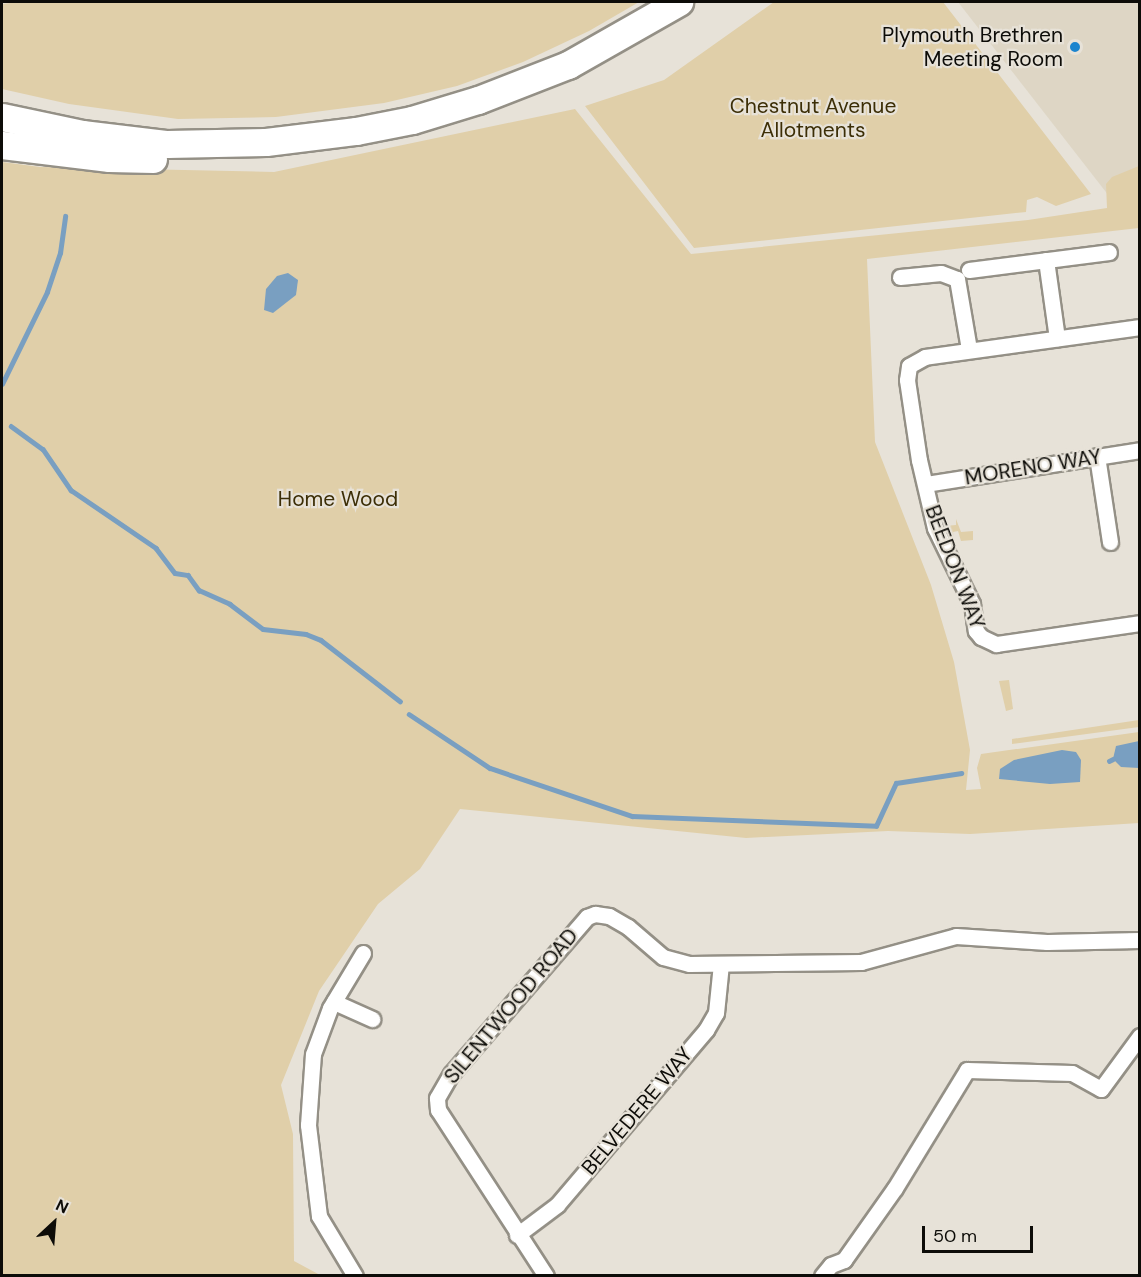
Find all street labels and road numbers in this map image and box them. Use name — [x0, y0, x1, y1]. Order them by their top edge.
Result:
street label: MORENO WAY — [963, 444, 1103, 490]
street label: BEEDON WAY — [920, 502, 990, 632]
street label: SILENTWOOD ROAD — [439, 923, 583, 1089]
street label: BELVEDERE WAY — [576, 1042, 698, 1180]

